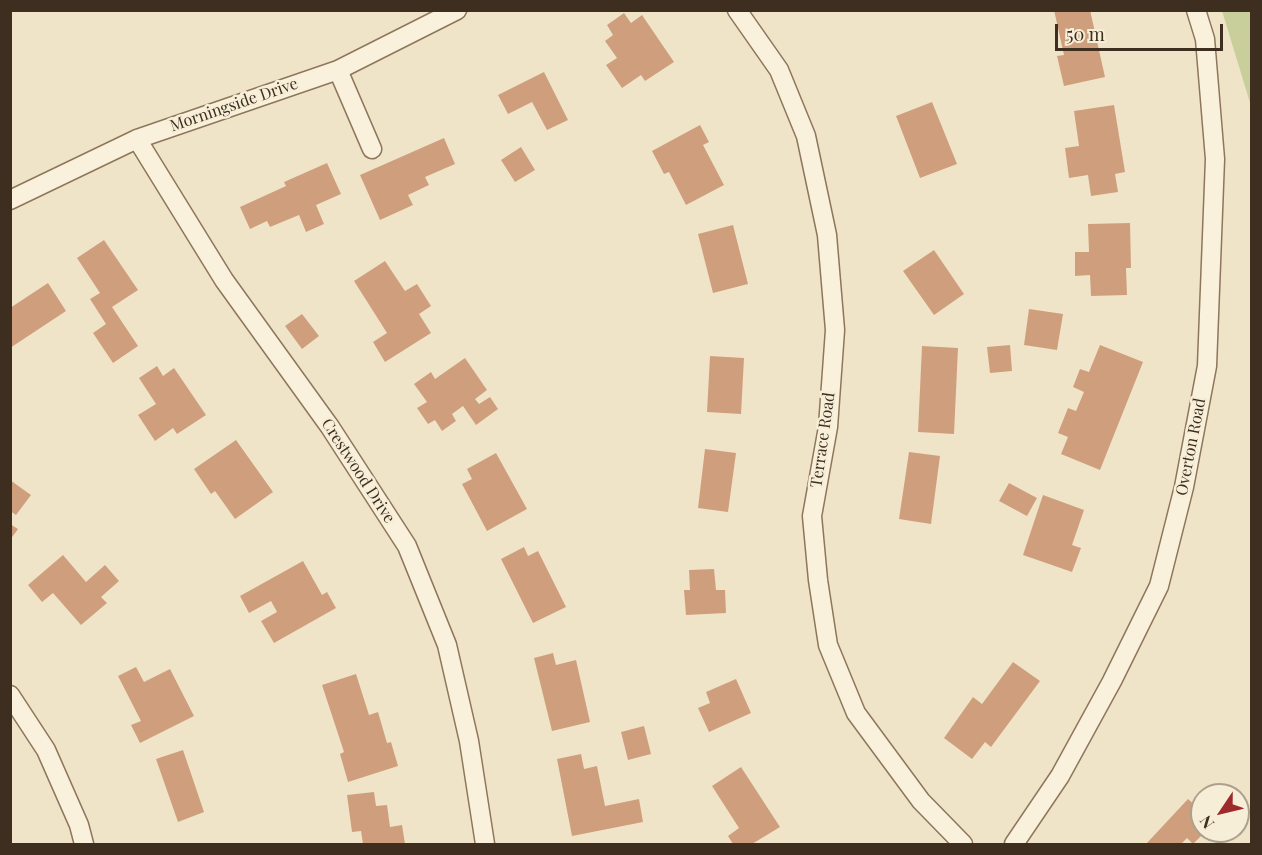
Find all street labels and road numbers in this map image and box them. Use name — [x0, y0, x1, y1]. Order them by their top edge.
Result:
street label: Morningside Drive — [168, 74, 300, 136]
street label: Terrace Road — [807, 391, 839, 489]
street label: Overton Road — [1172, 397, 1210, 497]
street label: Crestwood Drive — [317, 415, 399, 527]

